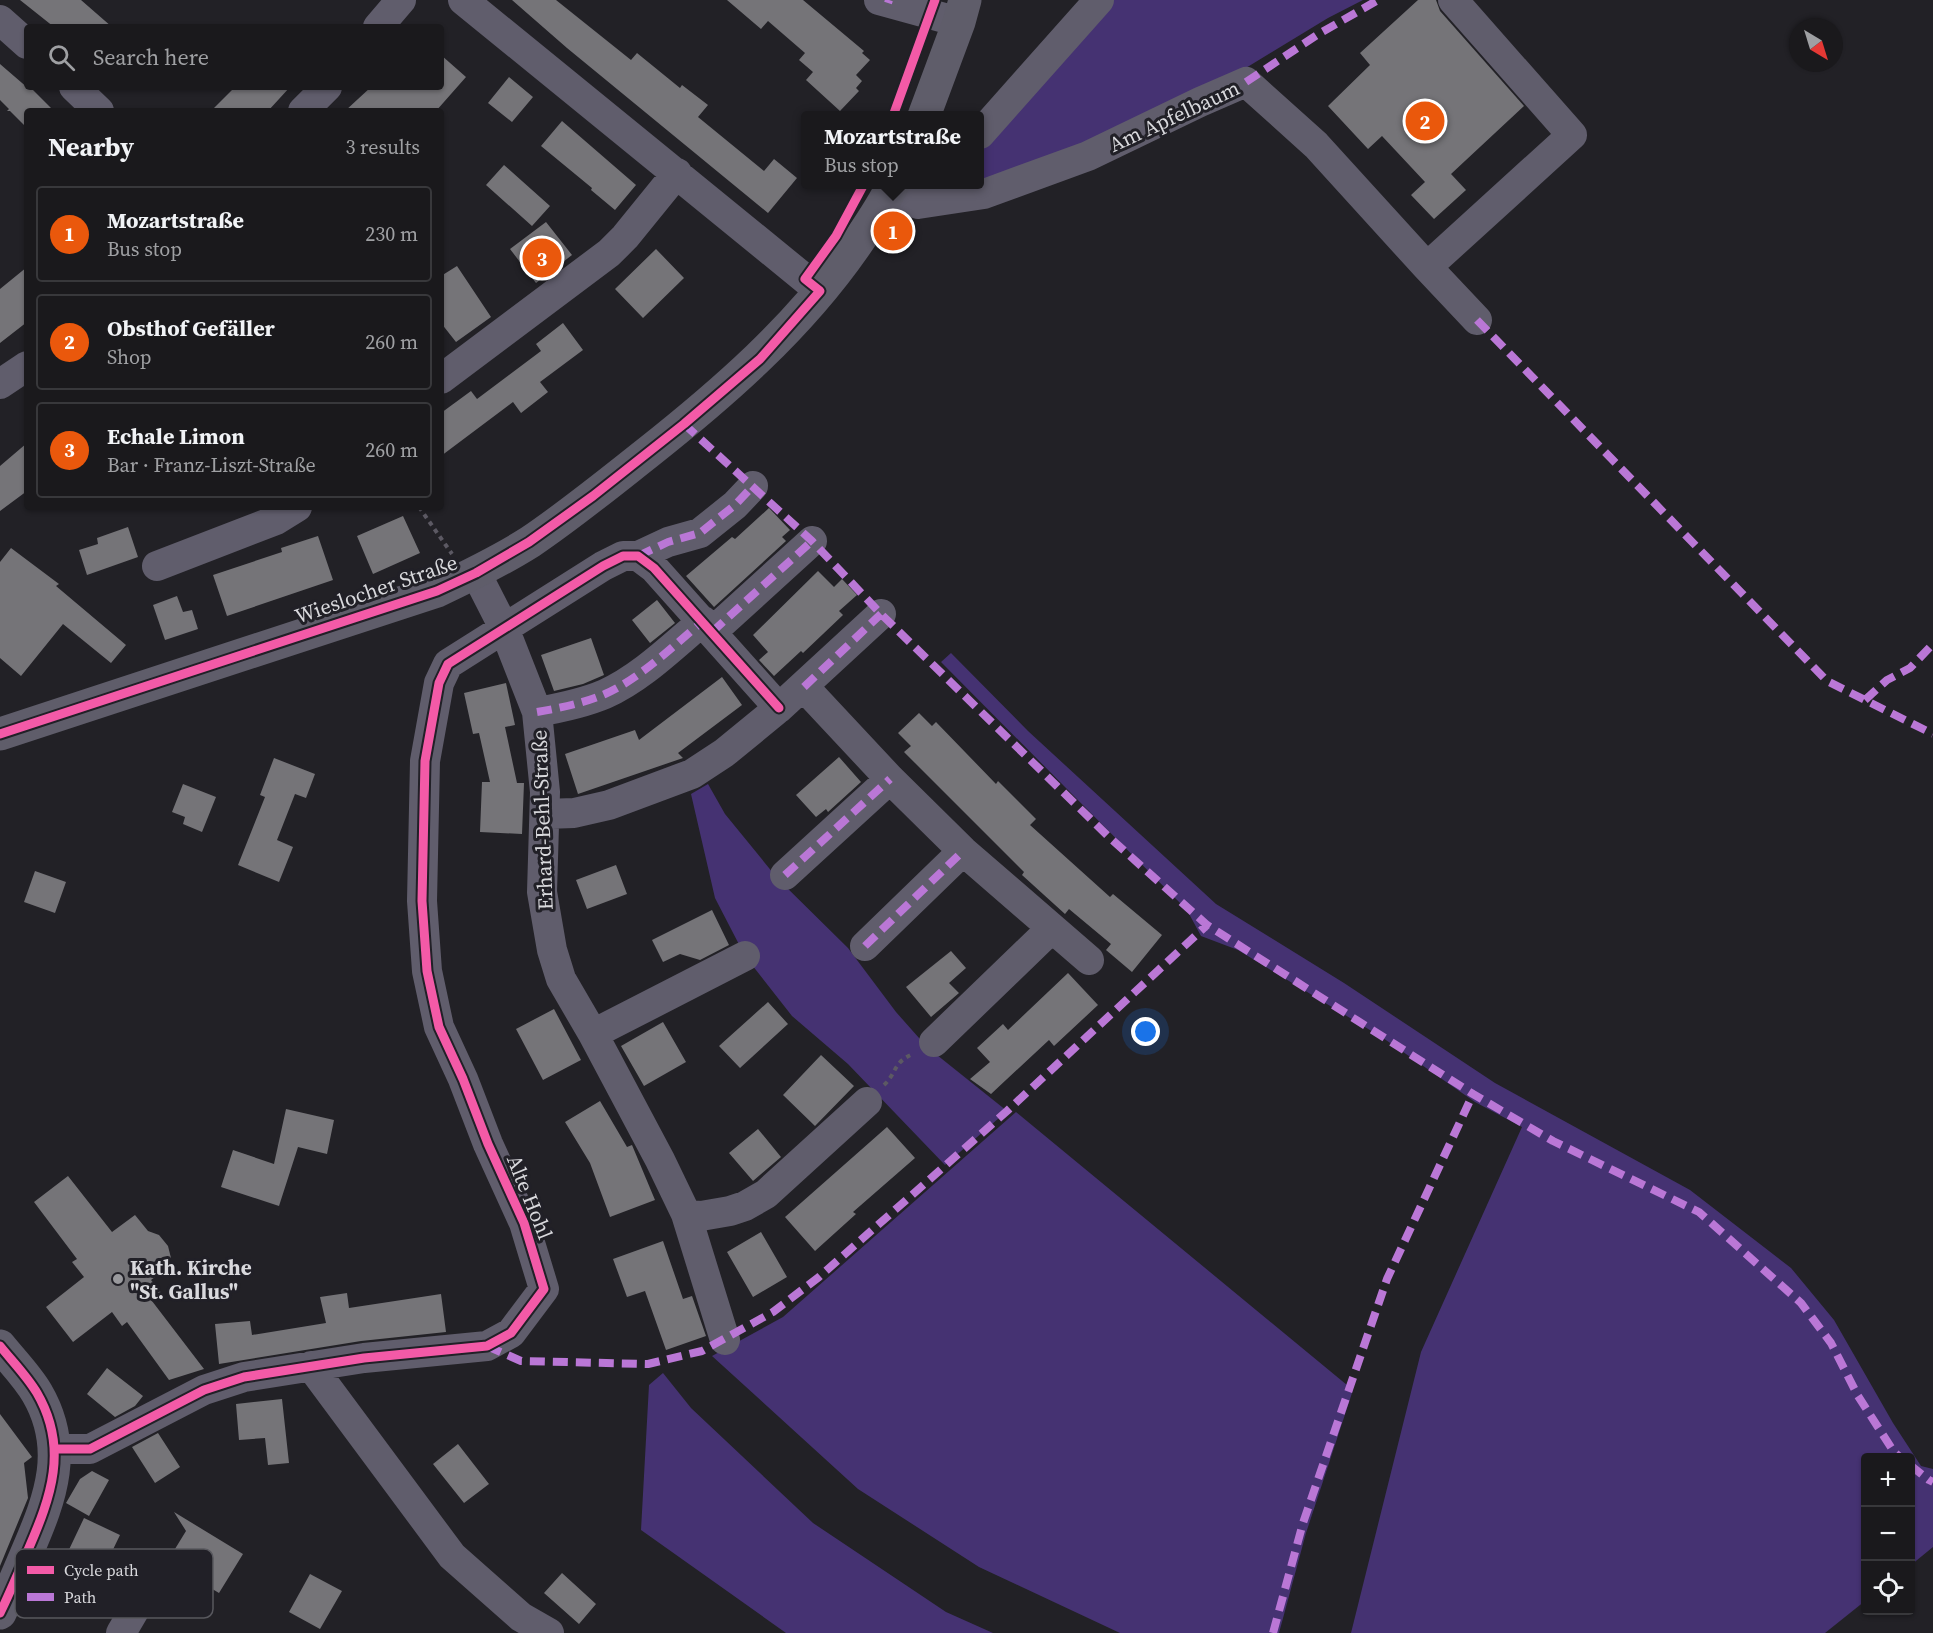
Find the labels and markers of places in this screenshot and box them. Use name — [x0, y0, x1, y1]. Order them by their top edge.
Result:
pin: 2 — [1406, 98, 1444, 144]
pin: 1 — [874, 208, 912, 254]
pin: 3 — [522, 236, 562, 280]
place label: Kath. Kirche "St. Gallus" — [130, 1253, 252, 1306]
marker: Kath. Kirche "St. Gallus" — [111, 1272, 125, 1286]

